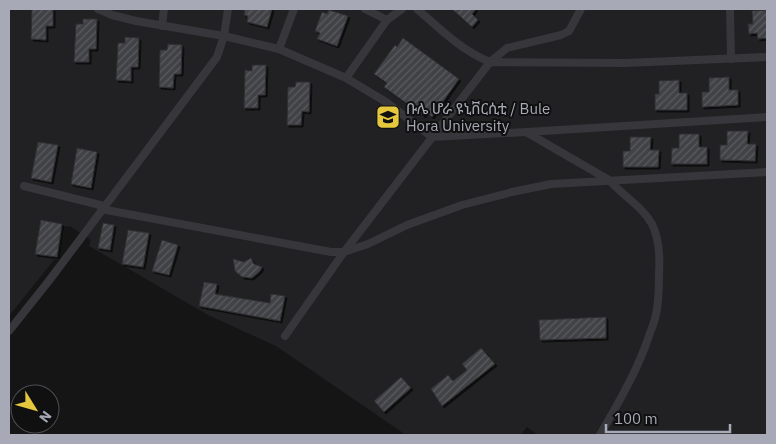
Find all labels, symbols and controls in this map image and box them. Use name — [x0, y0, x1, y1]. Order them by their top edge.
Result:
place label: ቡሌ ሆራ ዩኒቨርሲቲ / Bule Hora University — [406, 99, 550, 135]
school or university icon: ቡሌ ሆራ ዩኒቨርሲቲ / Bule Hora University — [375, 104, 401, 130]
north arrow — [10, 384, 60, 434]
scale bar — [606, 402, 730, 434]
text: N — [35, 407, 56, 426]
text: 100 m — [614, 409, 658, 428]

